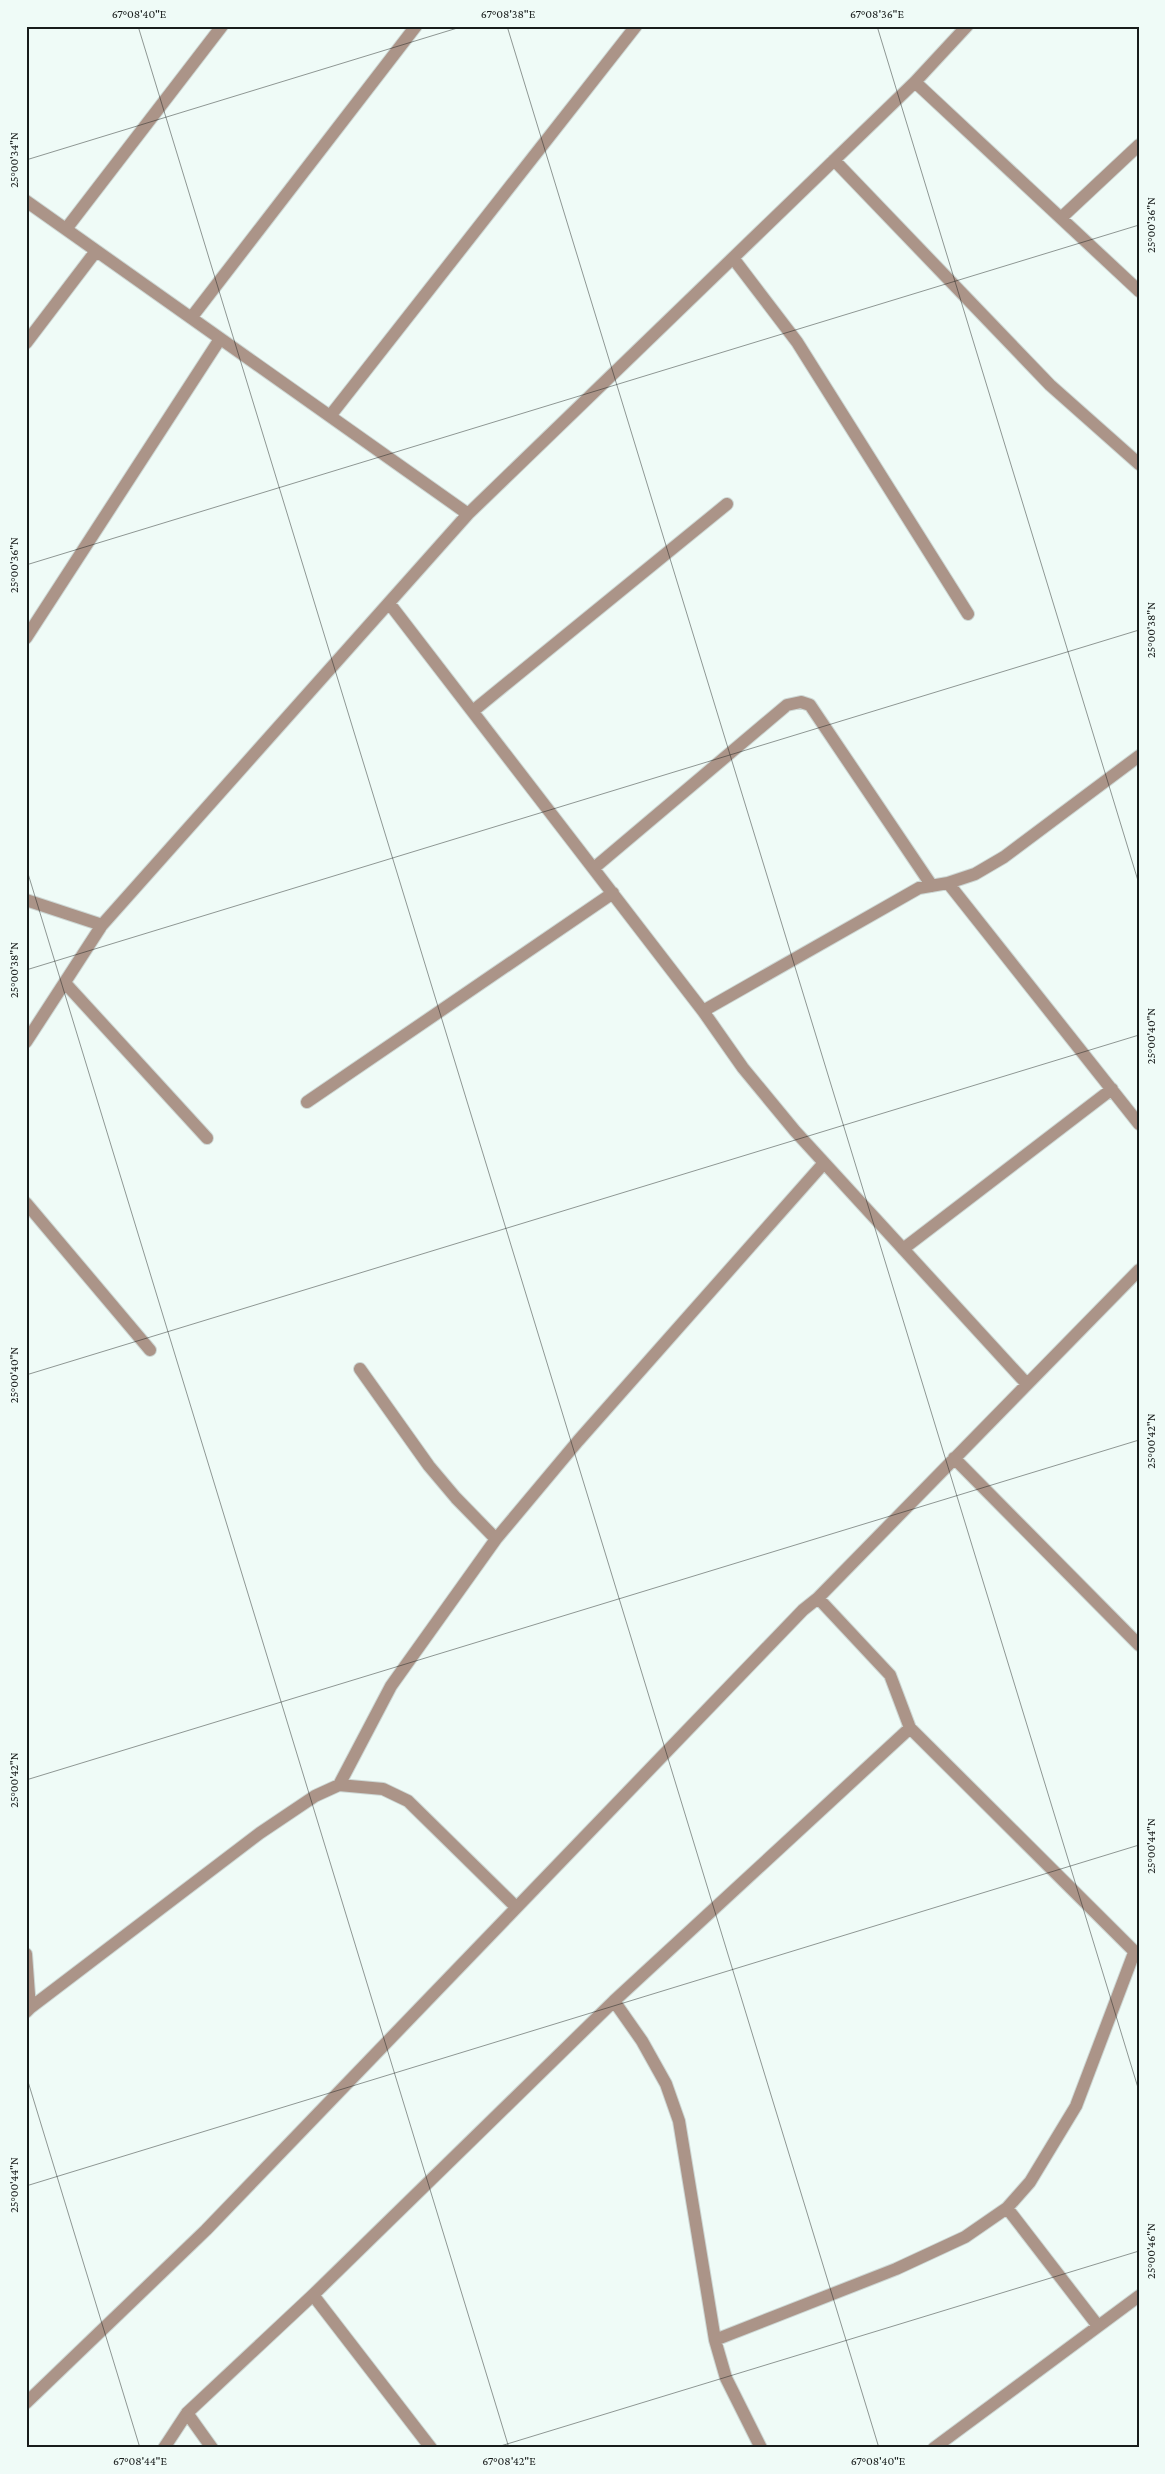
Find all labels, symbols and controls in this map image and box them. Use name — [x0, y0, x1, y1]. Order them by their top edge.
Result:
text: 67°08'40"E — [112, 7, 167, 21]
text: 67°08'38"E — [481, 7, 536, 21]
text: 67°08'36"E — [850, 7, 905, 21]
text: 25°00'34"N — [7, 132, 21, 188]
text: 25°00'36"N — [1144, 197, 1158, 253]
text: 25°00'36"N — [7, 537, 21, 593]
text: 25°00'38"N — [1144, 602, 1158, 658]
text: 25°00'38"N — [7, 942, 21, 998]
text: 25°00'40"N — [1144, 1008, 1158, 1064]
text: 25°00'40"N — [7, 1347, 21, 1403]
text: 25°00'42"N — [1144, 1413, 1158, 1469]
text: 25°00'42"N — [7, 1752, 21, 1808]
text: 25°00'44"N — [1144, 1818, 1158, 1874]
text: 25°00'44"N — [7, 2157, 21, 2213]
text: 25°00'46"N — [1144, 2223, 1158, 2279]
text: 67°08'44"E — [113, 2454, 167, 2468]
text: 67°08'42"E — [482, 2454, 536, 2468]
text: 67°08'40"E — [851, 2454, 906, 2468]

